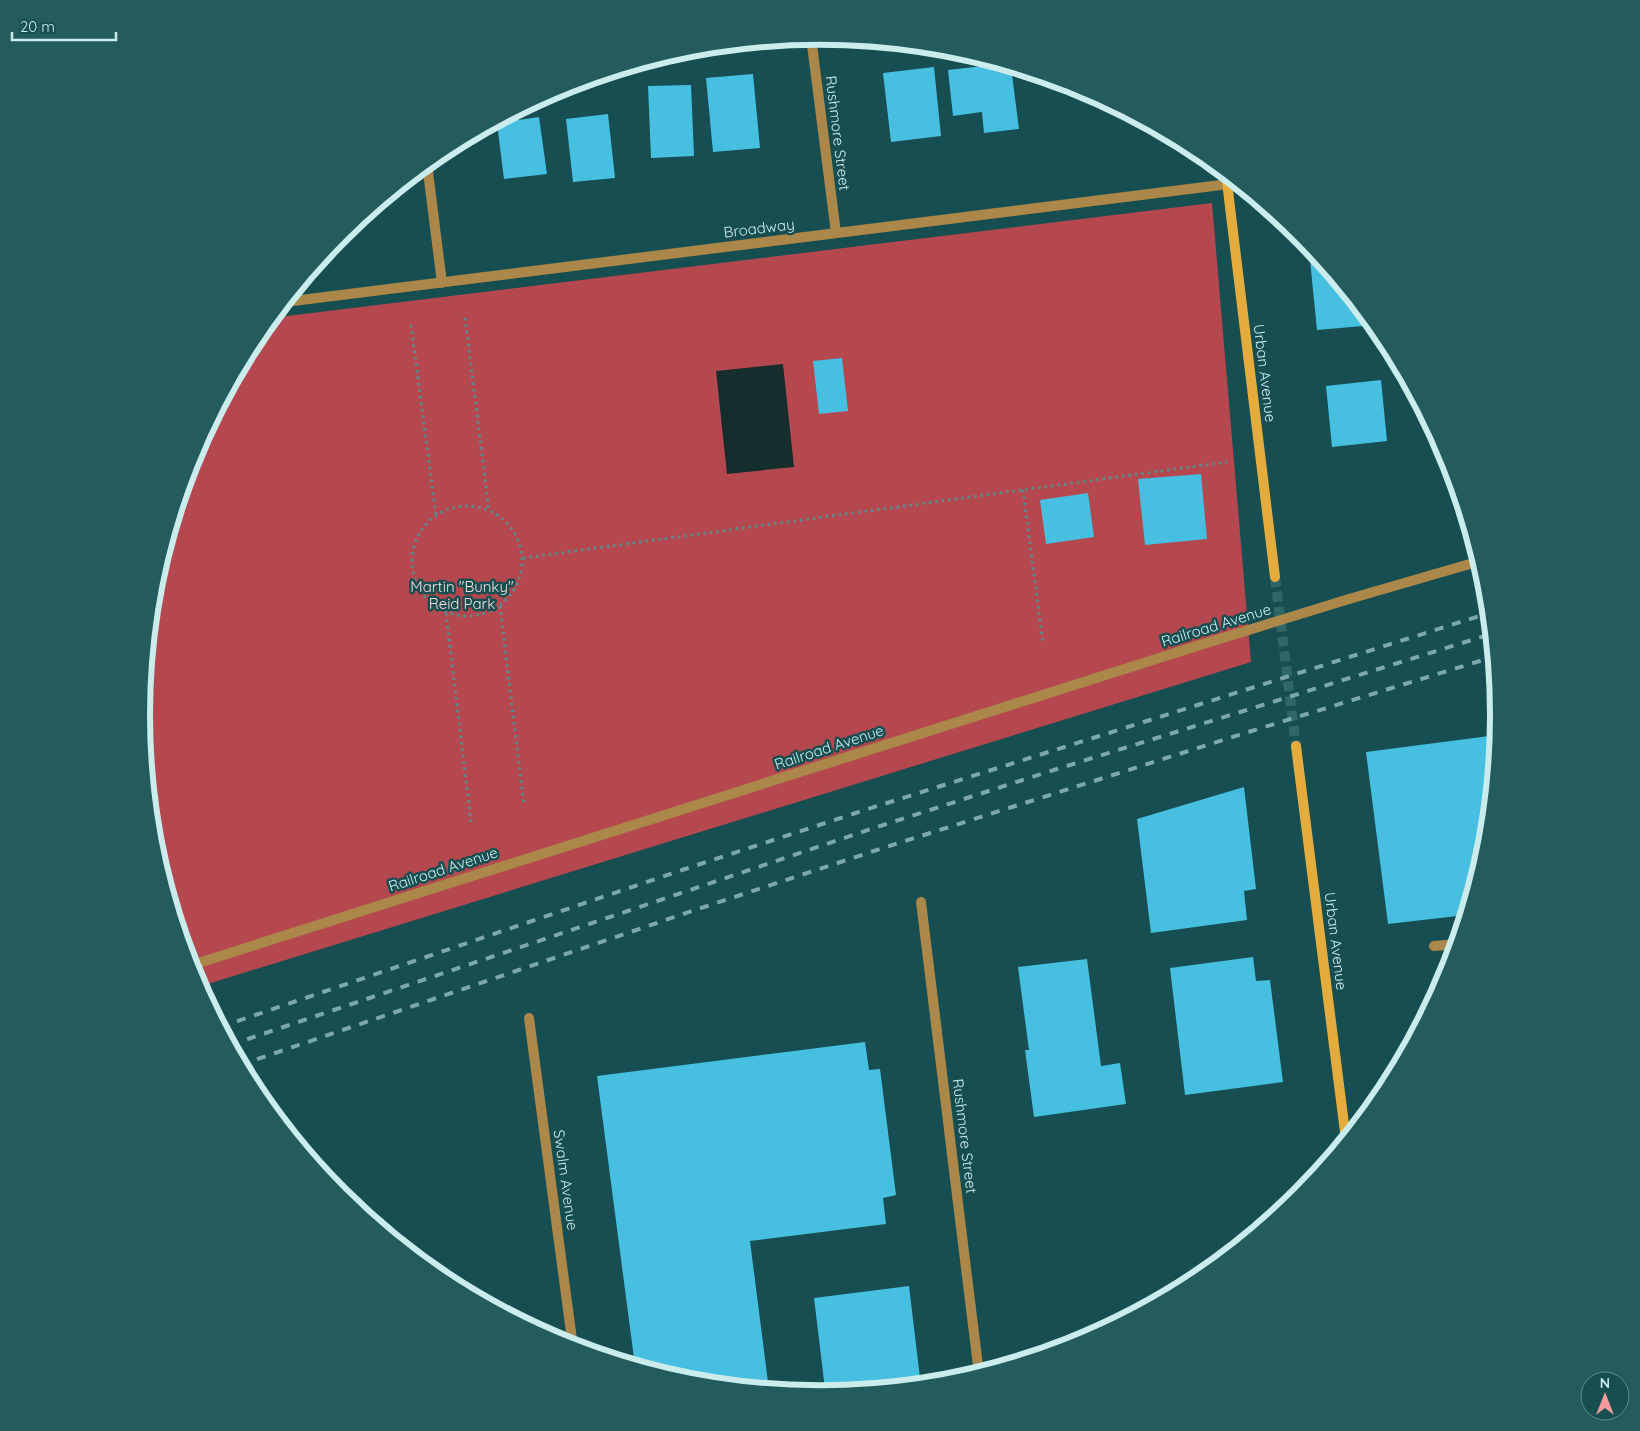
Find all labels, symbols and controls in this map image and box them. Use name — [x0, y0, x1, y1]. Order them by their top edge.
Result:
scale bar — [12, 10, 116, 42]
text: 20 m — [20, 17, 55, 36]
street label: Rushmore Street — [822, 74, 854, 192]
street label: Broadway — [722, 214, 796, 242]
street label: Urban Avenue — [1250, 323, 1280, 423]
park label: Martin "Bunky" Reid Park — [410, 577, 514, 613]
street label: Railroad Avenue — [1159, 599, 1273, 651]
street label: Railroad Avenue — [772, 720, 886, 774]
street label: Railroad Avenue — [386, 842, 500, 896]
street label: Urban Avenue — [1321, 891, 1351, 991]
street label: Rushmore Street — [949, 1077, 981, 1195]
street label: Swalm Avenue — [550, 1128, 582, 1232]
north arrow — [1580, 1371, 1630, 1421]
text: N — [1600, 1374, 1610, 1392]

